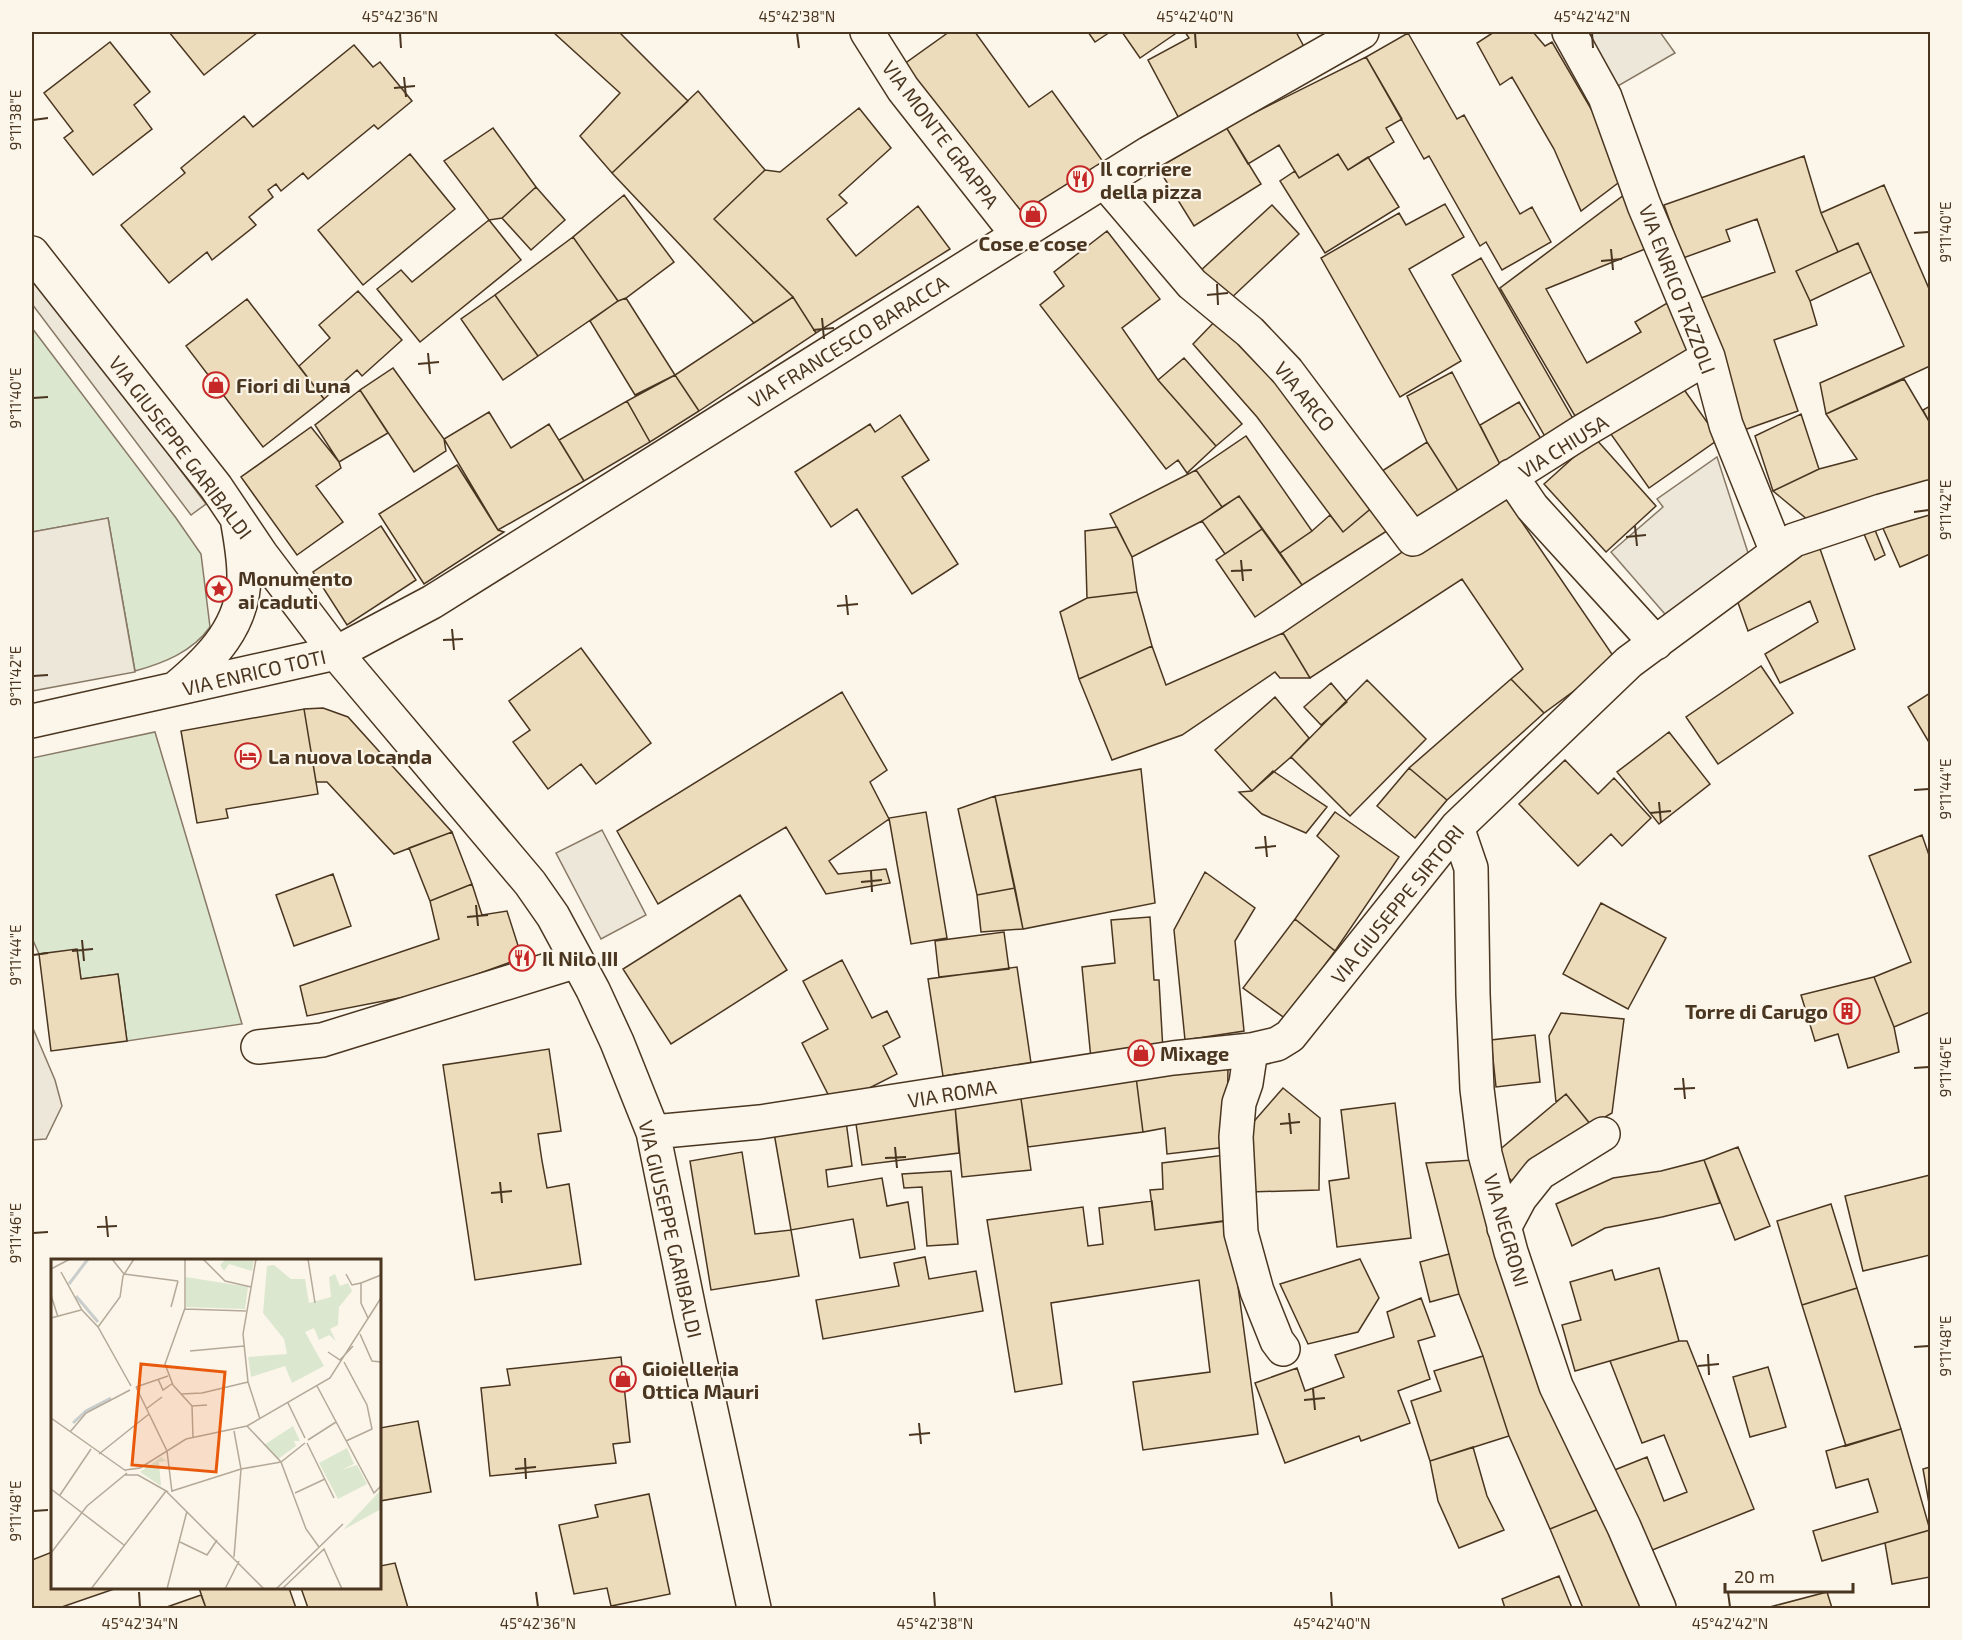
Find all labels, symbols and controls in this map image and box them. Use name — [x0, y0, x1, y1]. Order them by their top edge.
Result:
text: 45°42'36"N — [362, 7, 438, 25]
text: 45°42'38"N — [759, 7, 835, 25]
text: 45°42'40"N — [1156, 7, 1234, 25]
text: 45°42'42"N — [1554, 7, 1630, 25]
street label: VIA MONTE GRAPPA — [878, 55, 1005, 213]
text: 9°11'38"E — [6, 90, 24, 150]
place label: Il corriere della pizza — [1100, 156, 1202, 203]
restaurant icon: Il corriere della pizza — [1065, 164, 1095, 194]
shop icon: Cose e cose — [1018, 199, 1048, 229]
street label: VIA ENRICO TAZZOLI — [1635, 201, 1721, 377]
text: 9°11'40"E — [1936, 202, 1954, 262]
place label: Cose e cose — [978, 231, 1088, 255]
street label: VIA FRANCESCO BARACCA — [744, 269, 953, 412]
street label: VIA GIUSEPPE GARIBALDI — [104, 351, 258, 543]
street label: VIA ARCO — [1270, 356, 1340, 436]
text: 9°11'40"E — [6, 368, 24, 428]
shop icon: Fiori di Luna — [201, 370, 231, 400]
place label: Fiori di Luna — [236, 373, 351, 397]
street label: VIA CHIUSA — [1514, 409, 1613, 483]
text: 9°11'42"E — [1936, 480, 1954, 540]
place label: Monumento ai caduti — [238, 566, 353, 613]
place icon: Monumento ai caduti — [204, 574, 234, 604]
street label: VIA ENRICO TOTI — [180, 644, 328, 700]
text: 9°11'42"E — [6, 646, 24, 706]
hotel icon: La nuova locanda — [233, 741, 263, 771]
place label: La nuova locanda — [268, 744, 432, 768]
text: 9°11'44"E — [1936, 759, 1954, 819]
street label: VIA GIUSEPPE SIRTORI — [1326, 820, 1468, 988]
text: 9°11'44"E — [6, 925, 24, 985]
restaurant icon: Il Nilo III — [507, 943, 537, 973]
place label: Il Nilo III — [542, 946, 618, 970]
building icon: Torre di Carugo — [1832, 996, 1862, 1026]
place label: Torre di Carugo — [1685, 999, 1828, 1023]
text: 9°11'46"E — [1936, 1037, 1954, 1097]
shop icon: Mixage — [1126, 1038, 1156, 1068]
place label: Mixage — [1160, 1041, 1229, 1065]
street label: VIA ROMA — [906, 1074, 999, 1112]
street label: VIA GIUSEPPE GARIBALDI — [634, 1118, 708, 1340]
street label: VIA NEGRONI — [1479, 1171, 1535, 1289]
text: 9°11'46"E — [6, 1203, 24, 1263]
inset map — [51, 1259, 381, 1589]
text: 9°11'48"E — [1936, 1316, 1954, 1376]
place label: Gioielleria Ottica Mauri — [642, 1356, 759, 1403]
shop icon: Gioielleria Ottica Mauri — [608, 1364, 638, 1394]
text: 9°11'48"E — [6, 1481, 24, 1541]
scale bar — [1725, 1556, 1852, 1594]
text: 20 m — [1734, 1565, 1775, 1587]
text: 45°42'34"N — [102, 1614, 178, 1632]
text: 45°42'36"N — [500, 1614, 576, 1632]
text: 45°42'38"N — [897, 1614, 973, 1632]
text: 45°42'40"N — [1293, 1614, 1371, 1632]
text: 45°42'42"N — [1692, 1614, 1768, 1632]

